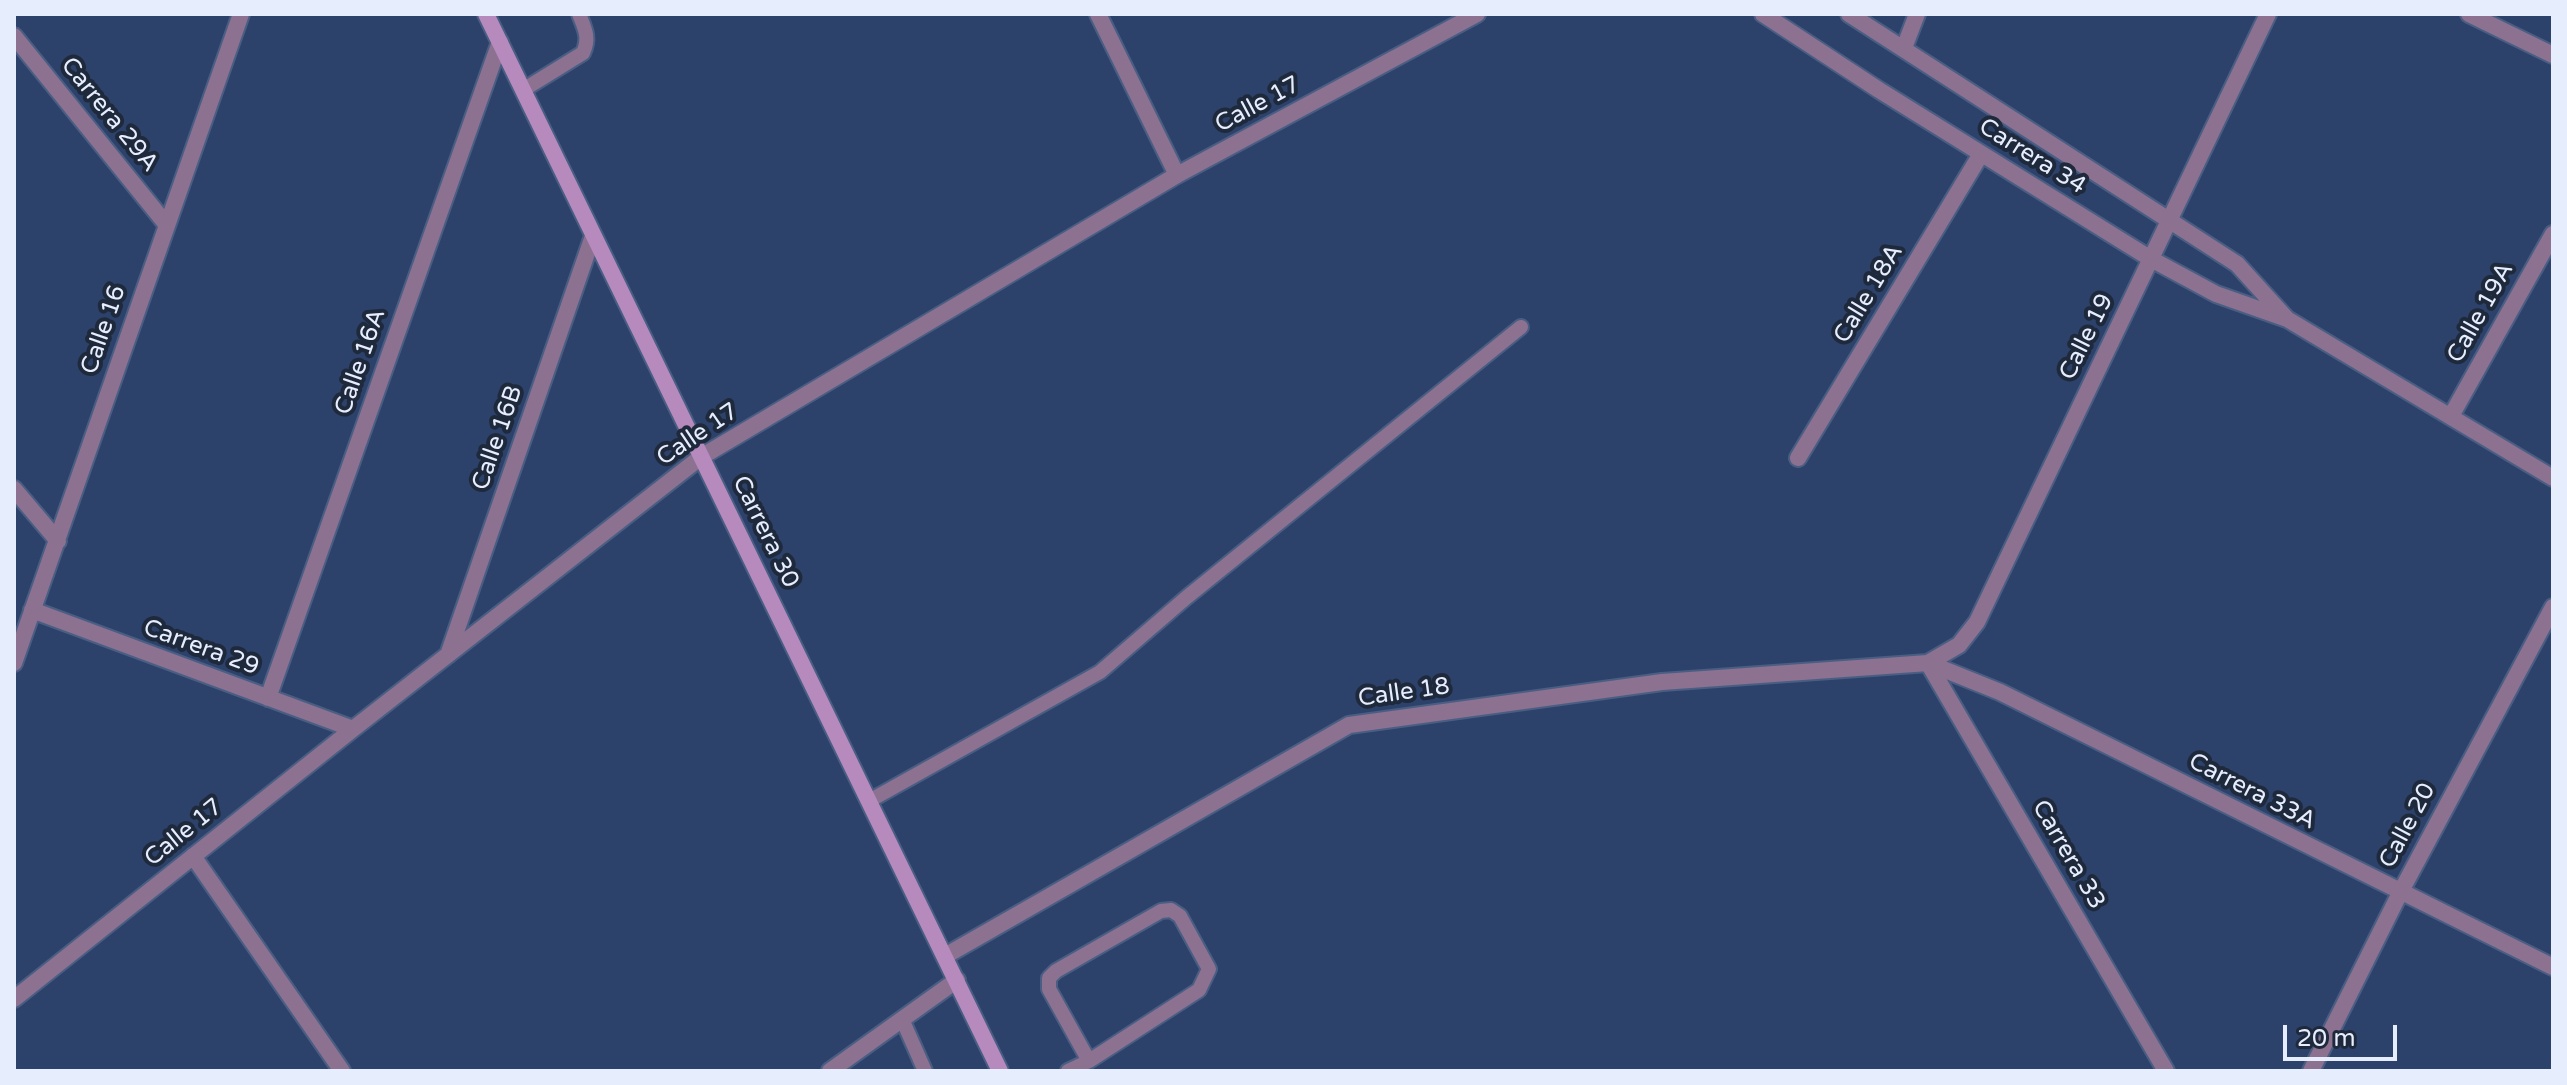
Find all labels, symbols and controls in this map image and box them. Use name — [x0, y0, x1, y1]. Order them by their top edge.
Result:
street label: Carrera 29A — [54, 52, 164, 178]
street label: Calle 17 — [1211, 71, 1305, 139]
street label: Carrera 34 — [1973, 113, 2091, 201]
street label: Calle 18A — [1828, 239, 1910, 349]
street label: Calle 19A — [2442, 258, 2520, 368]
street label: Calle 16 — [75, 282, 133, 378]
street label: Calle 19 — [2054, 289, 2120, 385]
street label: Calle 16A — [329, 305, 393, 419]
street label: Calle 16B — [467, 382, 529, 494]
street label: Calle 17 — [652, 397, 744, 473]
street label: Carrera 30 — [726, 471, 804, 593]
street label: Carrera 29 — [139, 614, 263, 682]
street label: Calle 18 — [1356, 672, 1452, 714]
street label: Carrera 33A — [2184, 748, 2320, 836]
street label: Calle 20 — [2374, 779, 2442, 873]
street label: Calle 17 — [139, 793, 229, 873]
street label: Carrera 33 — [2025, 795, 2111, 915]
scale bar — [2287, 1009, 2401, 1059]
text: 20 m — [2297, 1024, 2355, 1053]

